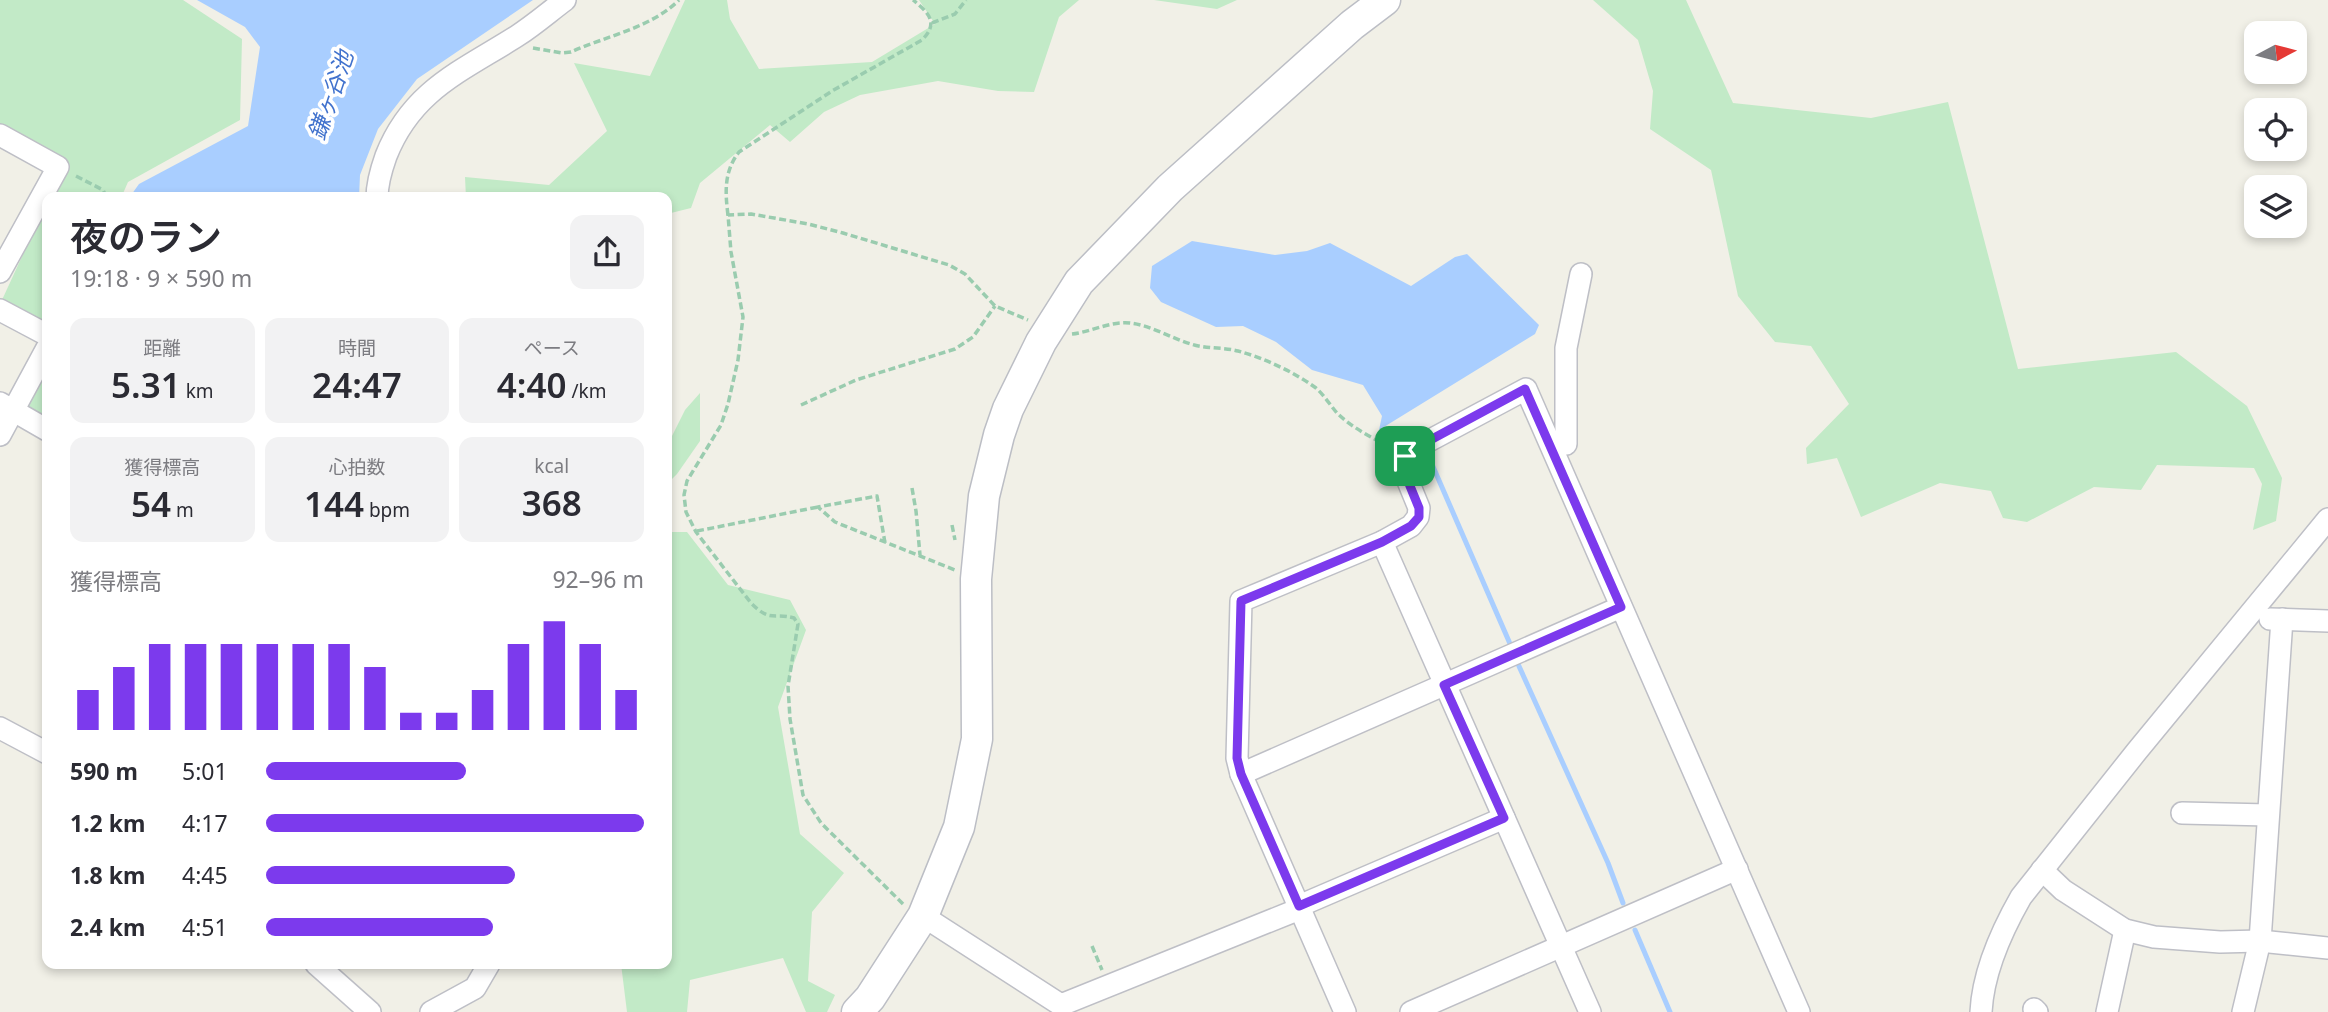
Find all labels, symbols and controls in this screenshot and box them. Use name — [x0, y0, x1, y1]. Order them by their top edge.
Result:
north arrow — [2244, 21, 2306, 84]
map controls — [2244, 21, 2307, 238]
water label: 鎌ヶ谷池 — [300, 44, 361, 144]
button: locate — [2244, 98, 2307, 161]
button: layers — [2244, 175, 2307, 238]
text: 夜のラン — [70, 210, 222, 262]
button: share — [570, 215, 644, 289]
text: 19:18 · 9 × 590 m — [70, 262, 252, 294]
text: 距離 — [143, 335, 181, 361]
text: 時間 — [338, 335, 376, 361]
text: ペース — [524, 335, 580, 361]
text: 5.31 — [111, 361, 181, 408]
text: 24:47 — [312, 361, 402, 408]
text: 4:40 — [497, 361, 567, 408]
text: km — [181, 378, 214, 404]
text: /km — [567, 378, 606, 404]
pin — [1375, 426, 1435, 486]
icon: arrive — [1386, 437, 1424, 475]
text: kcal — [534, 453, 569, 479]
text: 獲得標高 — [124, 454, 200, 480]
text: 心拍数 — [328, 454, 386, 480]
text: 368 — [522, 479, 582, 526]
text: 54 — [131, 480, 171, 527]
text: 144 — [304, 480, 364, 527]
text: m — [171, 497, 194, 523]
text: bpm — [364, 497, 410, 523]
text: 92–96 m — [552, 563, 644, 595]
text: 獲得標高 — [70, 565, 162, 597]
text: 590 m — [70, 755, 138, 787]
text: 5:01 — [182, 755, 228, 787]
text: 1.2 km — [70, 807, 145, 839]
text: 4:17 — [182, 807, 228, 839]
text: 1.8 km — [70, 859, 145, 891]
text: 4:45 — [182, 859, 228, 891]
text: 2.4 km — [70, 911, 145, 943]
text: 4:51 — [182, 911, 228, 943]

